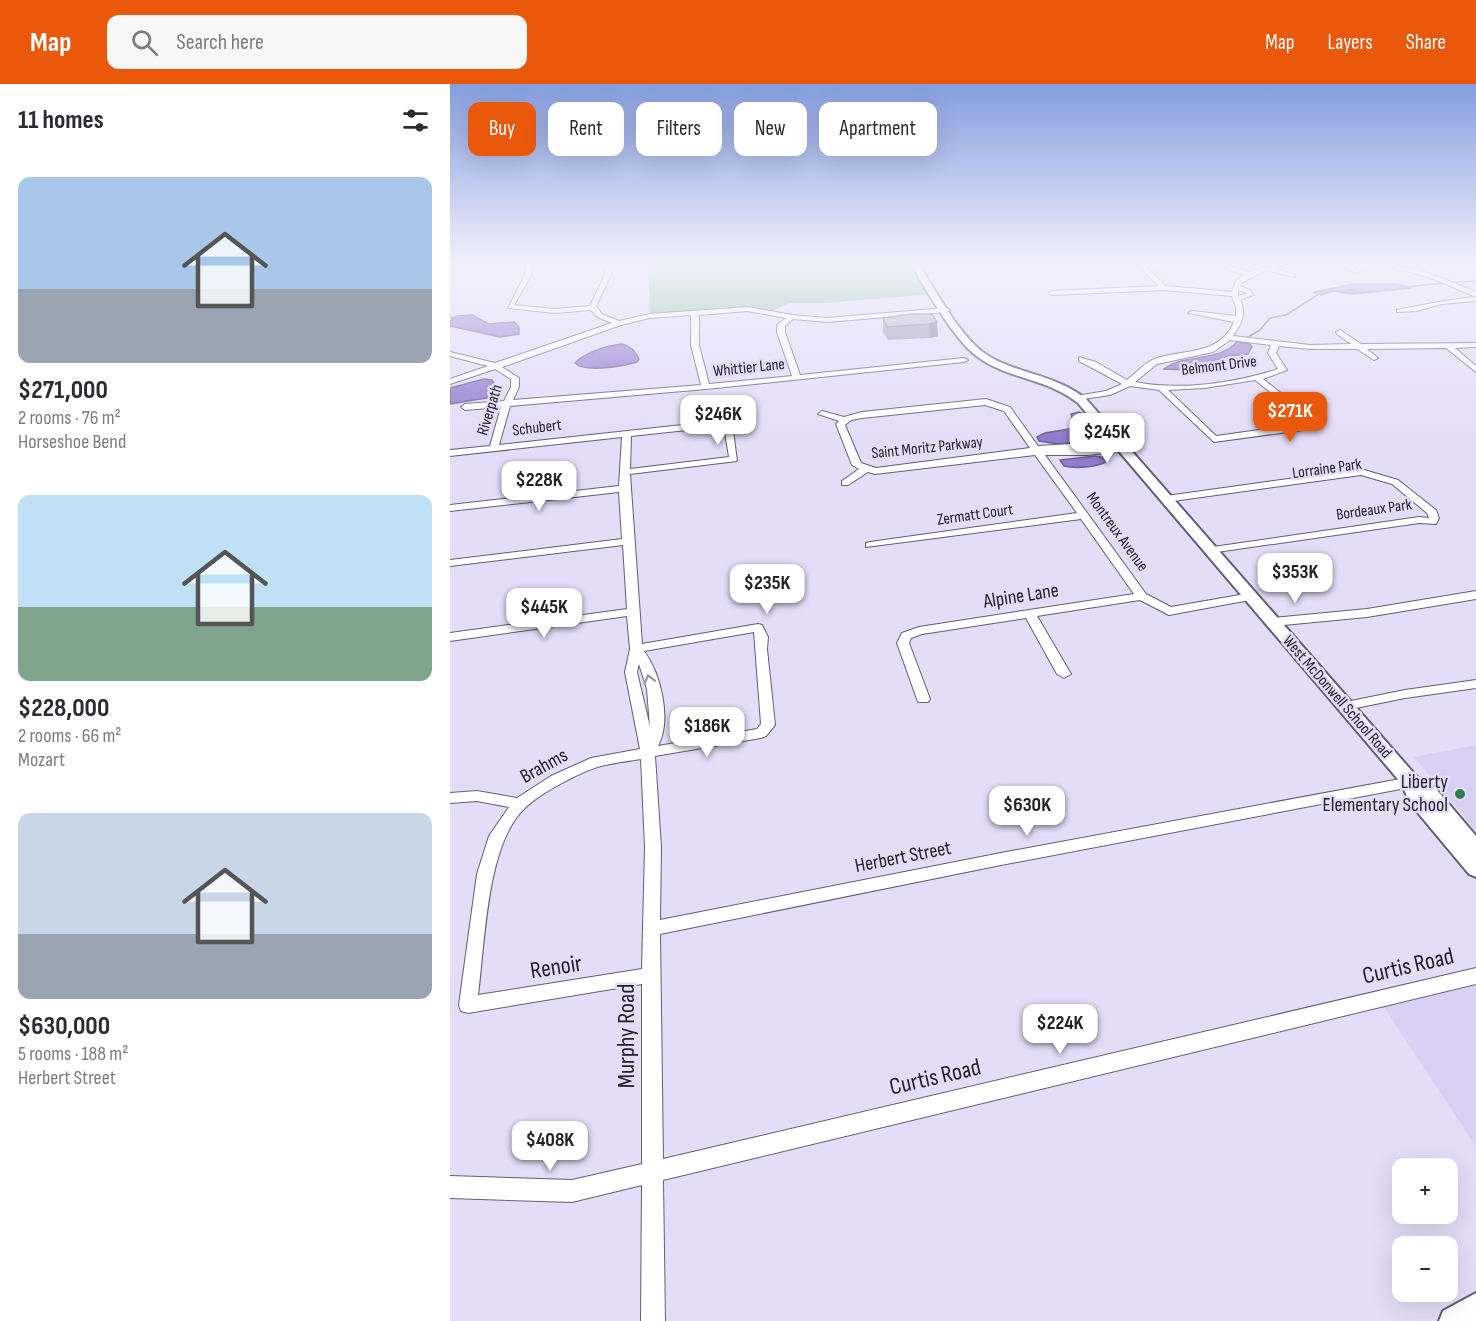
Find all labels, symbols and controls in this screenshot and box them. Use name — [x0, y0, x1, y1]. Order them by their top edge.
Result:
search box — [107, 15, 527, 69]
text: Map — [30, 26, 71, 59]
icon: search — [128, 26, 161, 59]
text: Search here — [176, 29, 264, 56]
text: Map — [1265, 30, 1294, 55]
text: Layers — [1327, 30, 1373, 55]
text: Share — [1406, 30, 1446, 55]
chip: Buy — [468, 102, 536, 156]
chip: Rent — [548, 102, 624, 156]
chip: Filters — [636, 102, 722, 156]
chip: New — [734, 102, 807, 156]
chip: Apartment — [819, 102, 937, 156]
icon: filters — [399, 104, 432, 137]
text: 11 homes — [18, 105, 104, 136]
icon: home — [171, 216, 279, 324]
street label: Belmont Drive — [1180, 352, 1258, 380]
street label: Whittier Lane — [712, 355, 786, 381]
text: $271,000 — [18, 375, 108, 406]
street label: Riverpath — [473, 382, 507, 438]
pin: $271K — [1248, 392, 1332, 443]
pin: $246K — [676, 395, 760, 446]
text: $271K — [1267, 399, 1313, 423]
text: $246K — [694, 402, 742, 426]
text: 2 rooms · 76 m² — [18, 406, 121, 430]
pin: $245K — [1065, 413, 1149, 464]
street label: Schubert — [511, 416, 563, 440]
text: $245K — [1084, 420, 1130, 444]
text: Horseshoe Bend — [18, 430, 126, 454]
street label: Saint Moritz Parkway — [870, 433, 984, 463]
street label: Lorraine Park — [1291, 455, 1363, 483]
pin: $228K — [497, 461, 581, 512]
text: $228K — [515, 468, 563, 492]
street label: Montreux Avenue — [1082, 489, 1152, 575]
street label: Bordeaux Park — [1335, 495, 1413, 525]
street label: Zermatt Court — [936, 500, 1014, 530]
icon: home — [171, 534, 279, 642]
pin: $353K — [1253, 553, 1337, 604]
text: $353K — [1272, 560, 1318, 584]
pin: $235K — [725, 564, 809, 615]
text: $235K — [744, 571, 790, 595]
street label: Alpine Lane — [981, 578, 1060, 614]
pin: $445K — [502, 588, 586, 639]
text: $445K — [520, 595, 568, 619]
street label: West McDonwell School Road — [1279, 632, 1395, 762]
one-way arrow — [644, 674, 657, 684]
text: $228,000 — [18, 693, 109, 724]
pin: $186K — [665, 707, 749, 758]
text: $186K — [684, 714, 730, 738]
text: 2 rooms · 66 m² — [18, 724, 122, 748]
street label: Brahms — [516, 743, 572, 789]
text: Mozart — [18, 748, 65, 772]
place label: Liberty Elementary School — [1322, 770, 1448, 817]
pin: $630K — [985, 786, 1069, 837]
marker: Liberty Elementary School — [1453, 787, 1467, 801]
text: $630K — [1003, 793, 1051, 817]
street label: Herbert Street — [853, 836, 953, 878]
icon: home — [171, 852, 279, 960]
street label: Curtis Road — [1359, 941, 1457, 991]
street label: Renoir — [528, 949, 584, 985]
street label: Murphy Road — [612, 984, 641, 1088]
pin: $224K — [1018, 1004, 1102, 1055]
text: $630,000 — [18, 1011, 110, 1042]
text: $224K — [1037, 1011, 1083, 1035]
text: 5 rooms · 188 m² — [18, 1042, 128, 1066]
street label: Curtis Road — [886, 1052, 984, 1102]
text: Herbert Street — [18, 1066, 116, 1090]
pin: $408K — [508, 1121, 592, 1172]
text: $408K — [526, 1128, 574, 1152]
map controls — [1392, 1158, 1458, 1302]
button: + — [1392, 1158, 1458, 1224]
button: − — [1392, 1236, 1458, 1302]

